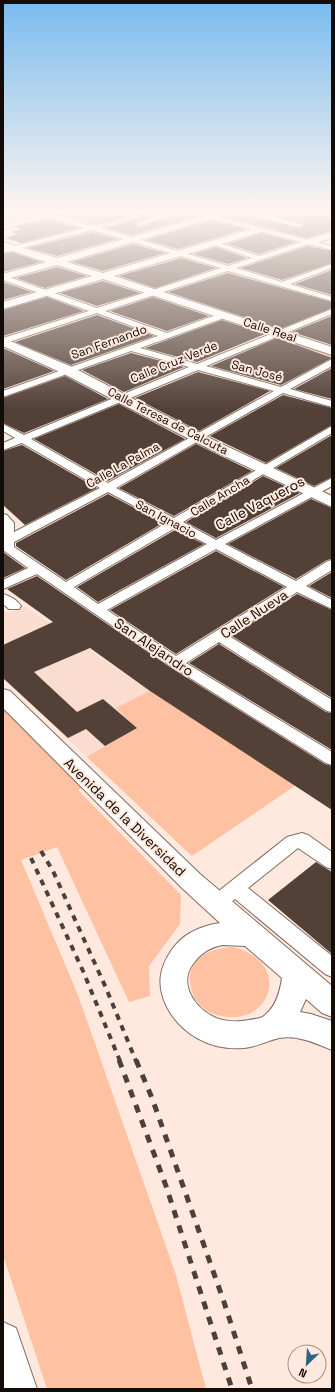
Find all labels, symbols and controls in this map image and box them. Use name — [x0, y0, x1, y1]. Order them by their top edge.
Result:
street label: Calle Real — [241, 314, 299, 346]
street label: San Fernando — [69, 321, 149, 363]
street label: Calle Cruz Verde — [128, 337, 220, 387]
street label: San José — [230, 356, 284, 386]
street label: Calle Teresa de Calcuta — [105, 384, 231, 458]
street label: Calle La Palma — [84, 438, 163, 492]
street label: Calle Ancha — [187, 472, 253, 520]
street label: Calle Vaqueros — [212, 472, 308, 534]
street label: San Ignacio — [133, 496, 199, 542]
street label: Calle Nueva — [217, 585, 291, 643]
street label: San Alejandro — [111, 614, 197, 680]
street label: Avenida de la Diversidad — [60, 754, 190, 880]
north arrow — [287, 1344, 327, 1384]
text: N — [296, 1365, 309, 1381]

